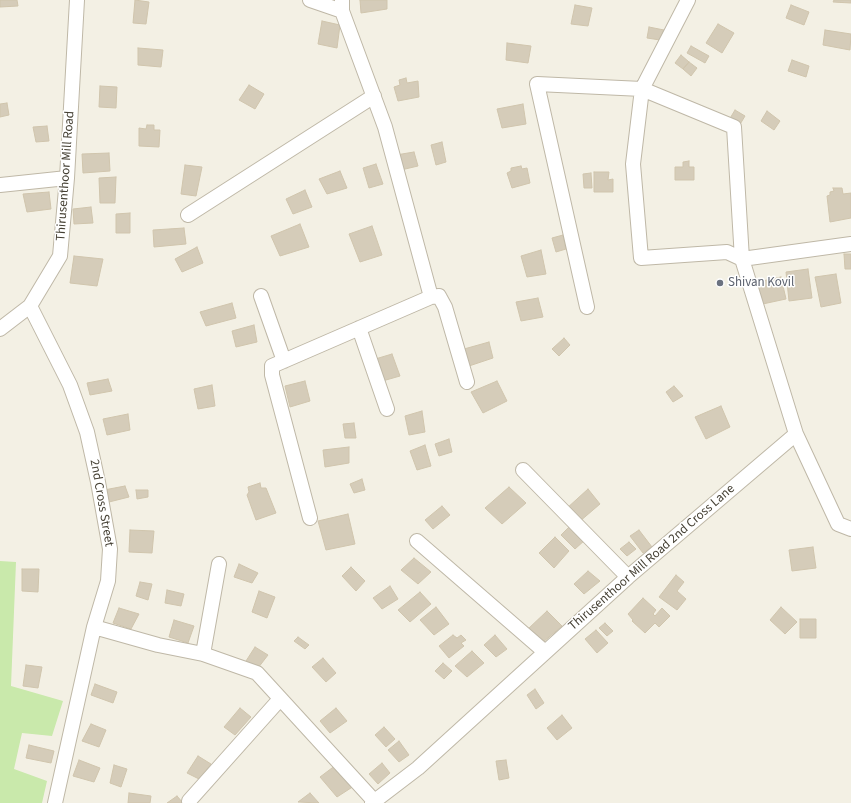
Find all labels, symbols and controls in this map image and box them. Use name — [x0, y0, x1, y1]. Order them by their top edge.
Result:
street label: Thirusenthoor Mill Road — [54, 110, 78, 242]
place label: Shivan Kovil — [728, 275, 794, 291]
marker: Shivan Kovil — [715, 278, 725, 288]
street label: 2nd Cross Street — [86, 458, 116, 548]
street label: Thirusenthoor Mill Road 2nd Cross Lane — [566, 482, 738, 634]

